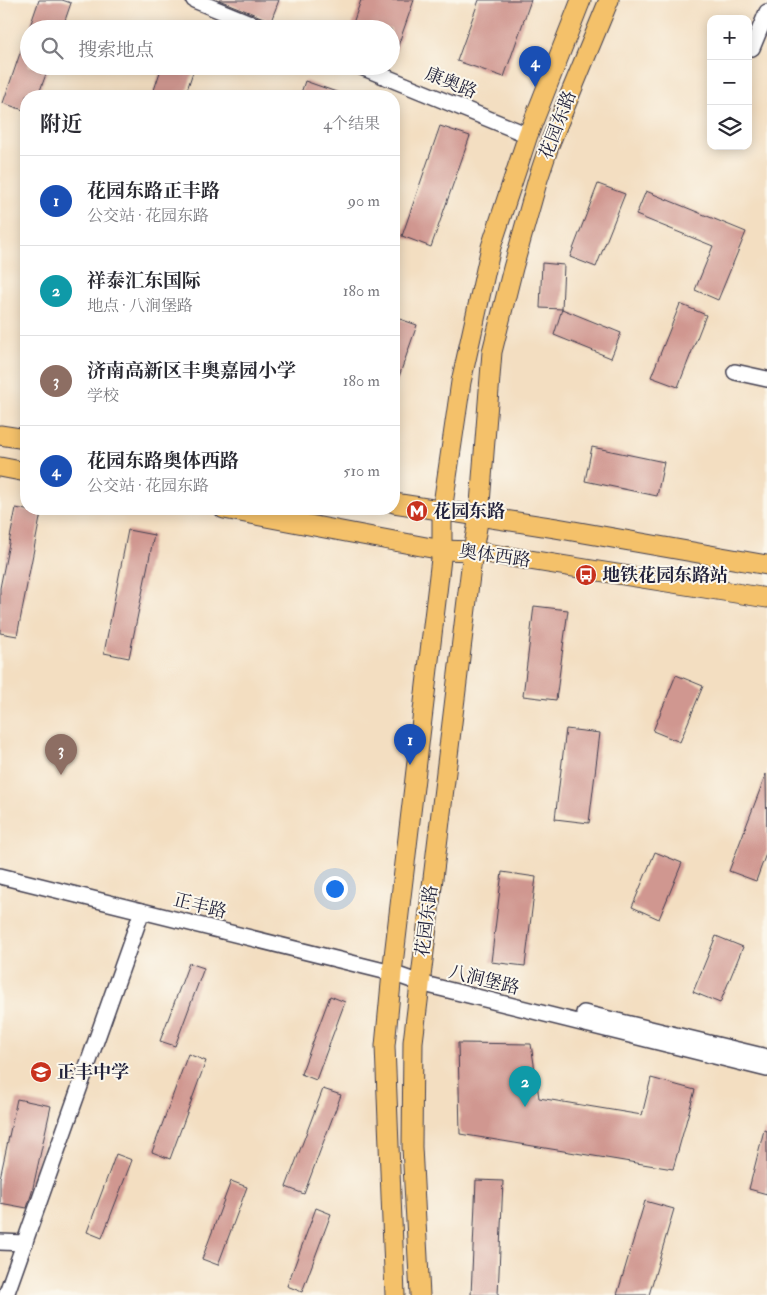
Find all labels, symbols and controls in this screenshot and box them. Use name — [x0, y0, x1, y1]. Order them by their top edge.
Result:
map controls — [707, 15, 752, 150]
button: + — [707, 15, 752, 60]
search box — [20, 20, 400, 75]
icon: search — [38, 34, 66, 62]
text: 搜索地点 — [78, 38, 154, 62]
pin: 4 — [519, 46, 551, 87]
button: − — [707, 60, 752, 105]
street label: 康奥路 — [422, 62, 480, 104]
street label: 花园东路 — [534, 87, 582, 163]
button: layers — [707, 105, 752, 150]
text: 附近 — [40, 111, 82, 138]
text: 4个结果 — [323, 114, 380, 134]
text: 花园东路正丰路 — [87, 179, 220, 203]
text: 1 — [53, 191, 59, 211]
text: 90 m — [348, 191, 380, 211]
text: 公交站 · 花园东路 — [87, 206, 209, 226]
text: 祥泰汇东国际 — [87, 269, 201, 293]
text: 2 — [52, 281, 60, 301]
text: 180 m — [343, 281, 380, 301]
text: 地点 · 八涧堡路 — [87, 296, 193, 316]
text: 济南高新区丰奥嘉园小学 — [87, 359, 296, 383]
text: 3 — [53, 371, 59, 391]
text: 180 m — [343, 371, 380, 391]
text: 学校 — [87, 386, 119, 406]
text: 花园东路奥体西路 — [87, 449, 239, 473]
text: 4 — [52, 461, 60, 481]
text: 510 m — [343, 461, 380, 481]
text: 公交站 · 花园东路 — [87, 476, 209, 496]
metro station icon: 花园东路 — [405, 499, 429, 523]
place label: 花园东路 — [433, 500, 505, 523]
street label: 奥体西路 — [458, 540, 532, 572]
bus stop icon: 地铁花园东路站 — [574, 563, 598, 587]
place label: 地铁花园东路站 — [602, 564, 728, 587]
pin: 1 — [394, 724, 426, 765]
pin: 3 — [45, 734, 77, 775]
your location — [322, 876, 348, 902]
street label: 花园东路 — [411, 884, 443, 958]
street label: 正丰路 — [171, 888, 229, 924]
street label: 八涧堡路 — [446, 960, 522, 1000]
school or university icon: 正丰中学 — [29, 1060, 53, 1084]
place label: 正丰中学 — [57, 1061, 129, 1084]
pin: 2 — [509, 1066, 541, 1107]

